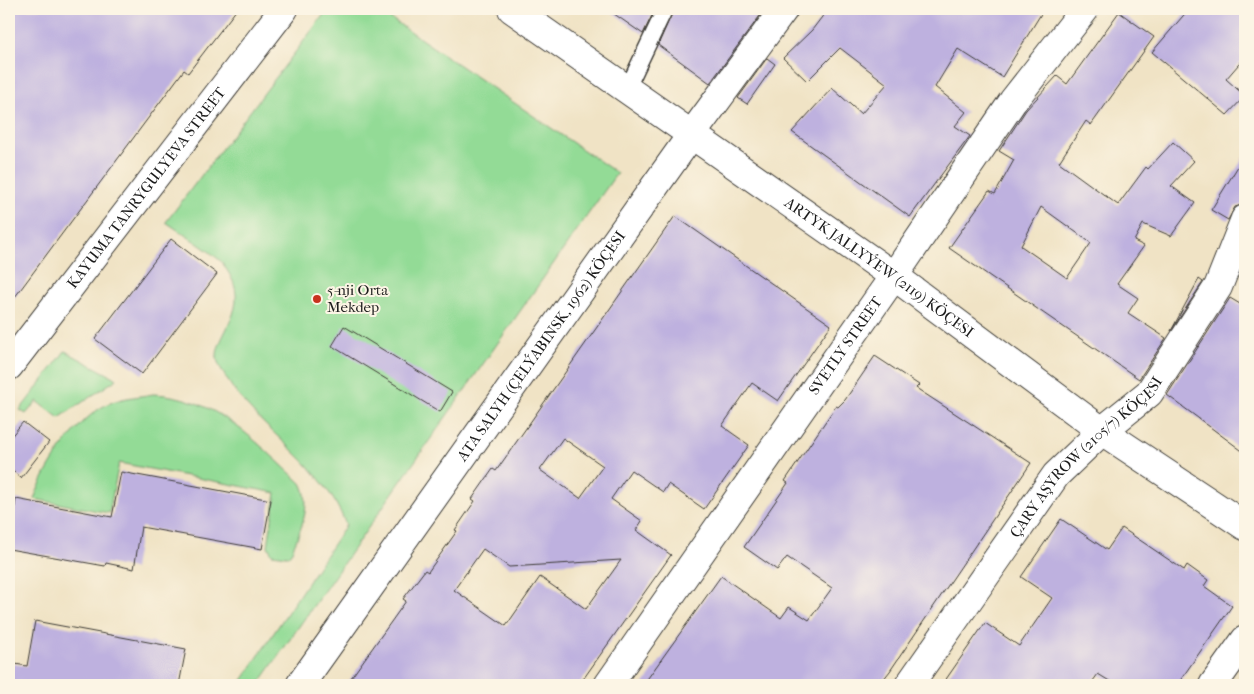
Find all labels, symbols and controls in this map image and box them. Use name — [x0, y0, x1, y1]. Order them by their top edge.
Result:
street label: KAYUMA TANRYGULYEVA STREET — [63, 83, 230, 292]
street label: ARTYK JALLYÝEW (2119) KÖÇESI — [780, 193, 977, 341]
street label: ATA SALYH (ÇELÝABINSK, 1962) KÖÇESI — [453, 227, 629, 465]
place label: 5-nji Orta Mekdep — [327, 281, 389, 316]
street label: SVETLY STREET — [805, 292, 886, 398]
marker: 5-nji Orta Mekdep — [311, 293, 323, 305]
street label: ÇARY AŞYROW (2105/7) KÖÇESI — [1006, 373, 1166, 541]

